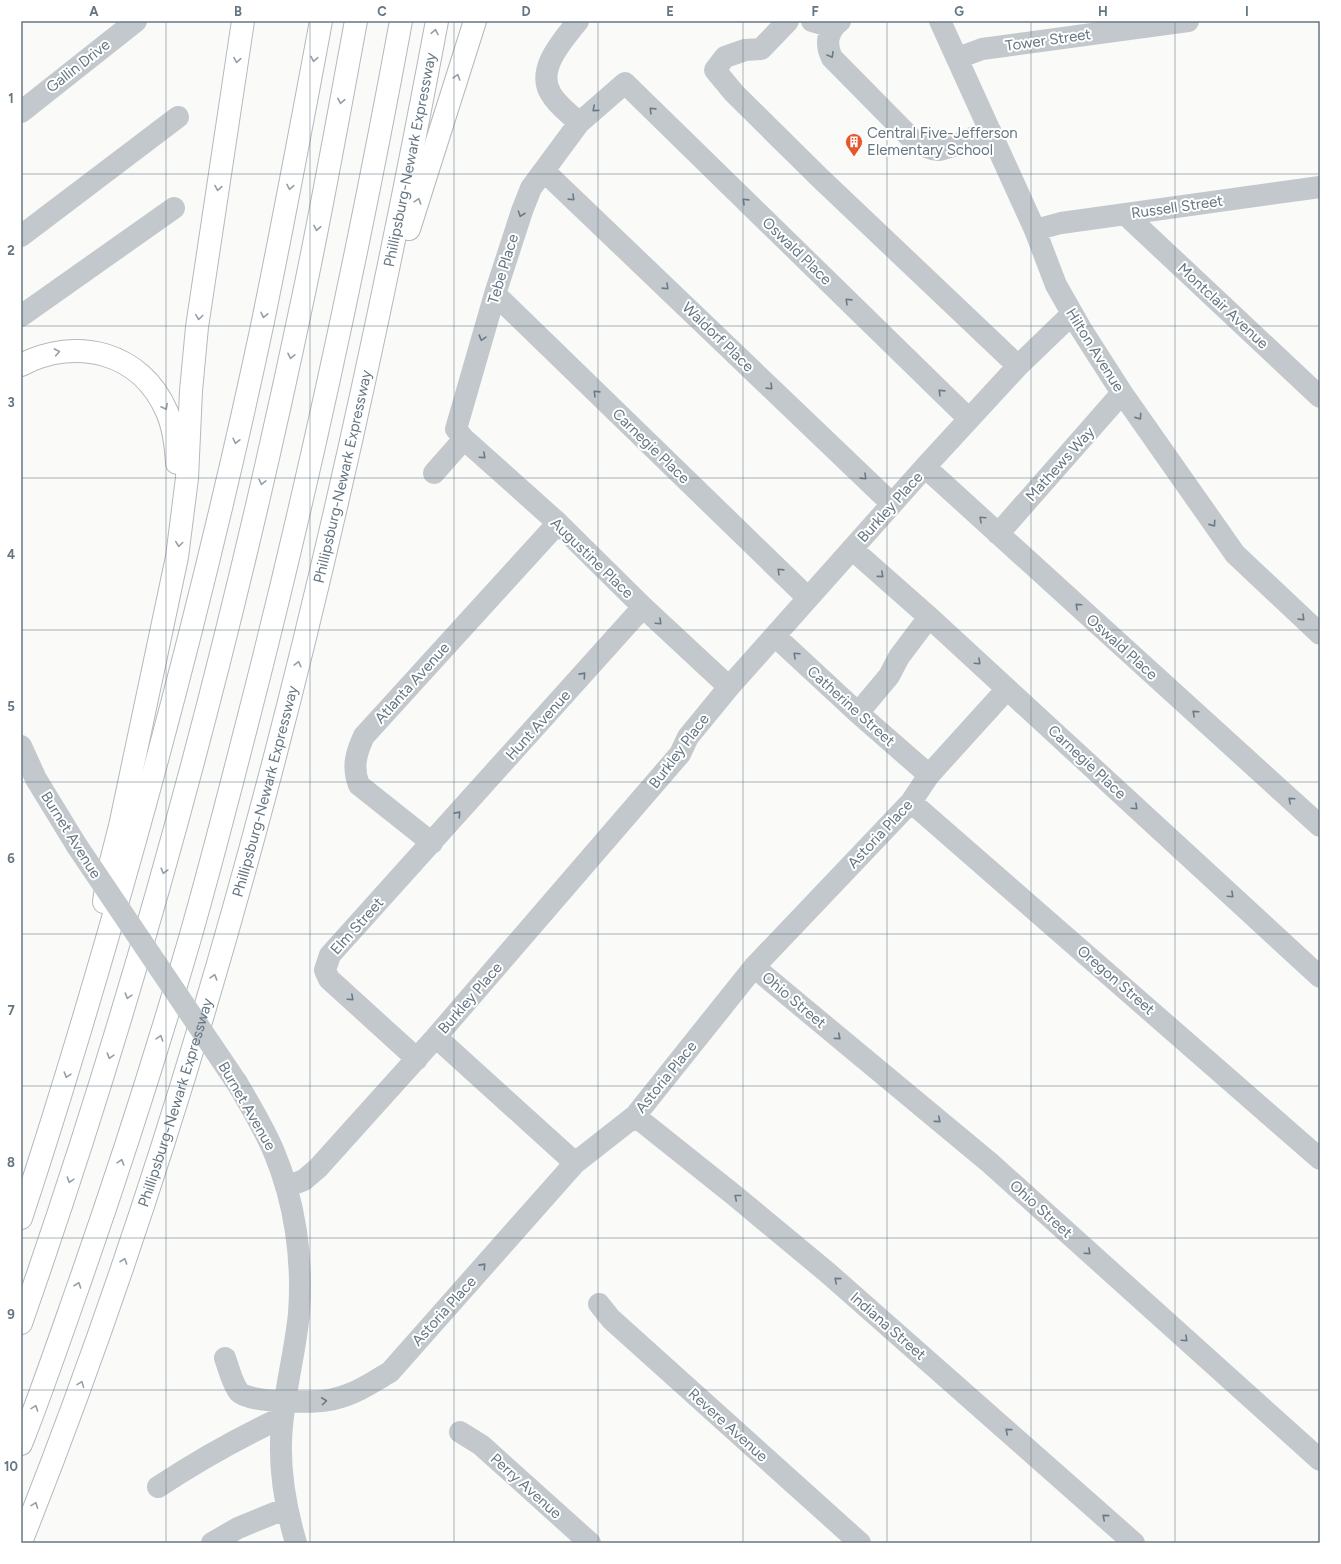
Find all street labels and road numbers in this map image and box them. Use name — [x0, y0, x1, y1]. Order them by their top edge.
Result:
street label: Tower Street — [1004, 25, 1092, 55]
street label: Gallin Drive — [43, 36, 113, 96]
street label: Phillipsburg-Newark Expressway — [380, 51, 440, 268]
street label: Russell Street — [1130, 192, 1224, 222]
street label: Oswald Place — [759, 213, 835, 289]
street label: Tebe Place — [484, 232, 522, 306]
street label: Montclair Avenue — [1174, 259, 1272, 353]
street label: Waldorf Place — [678, 298, 758, 376]
street label: Hilton Avenue — [1062, 305, 1128, 395]
street label: Phillipsburg-Newark Expressway — [310, 368, 375, 585]
street label: Carnegie Place — [609, 405, 693, 487]
street label: Mathews Way — [1022, 423, 1098, 505]
street label: Burkley Place — [854, 468, 926, 546]
street label: Augustine Place — [547, 514, 637, 602]
street label: Oswald Place — [1083, 610, 1161, 684]
street label: Atlanta Avenue — [371, 639, 453, 727]
street label: Catherine Street — [804, 662, 899, 750]
street label: Phillipsburg-Newark Expressway — [228, 684, 302, 899]
street label: Hunt Avenue — [502, 686, 574, 764]
street label: Burkley Place — [645, 710, 713, 792]
street label: Carnegie Place — [1044, 721, 1130, 803]
street label: Burnet Avenue — [37, 788, 105, 882]
street label: Astoria Place — [844, 796, 916, 872]
street label: Elm Street — [327, 893, 388, 958]
street label: Oregon Street — [1074, 942, 1159, 1019]
street label: Burkley Place — [434, 959, 506, 1037]
street label: Ohio Street — [758, 968, 830, 1032]
street label: Phillipsburg-Newark Expressway — [134, 996, 217, 1209]
street label: Astoria Place — [632, 1037, 700, 1117]
street label: Burnet Avenue — [214, 1059, 280, 1153]
street label: Ohio Street — [1006, 1176, 1076, 1242]
street label: Astoria Place — [408, 1273, 480, 1349]
street label: Indiana Street — [847, 1288, 930, 1364]
street label: Revere Avenue — [684, 1385, 772, 1465]
street label: Perry Avenue — [487, 1449, 565, 1523]

